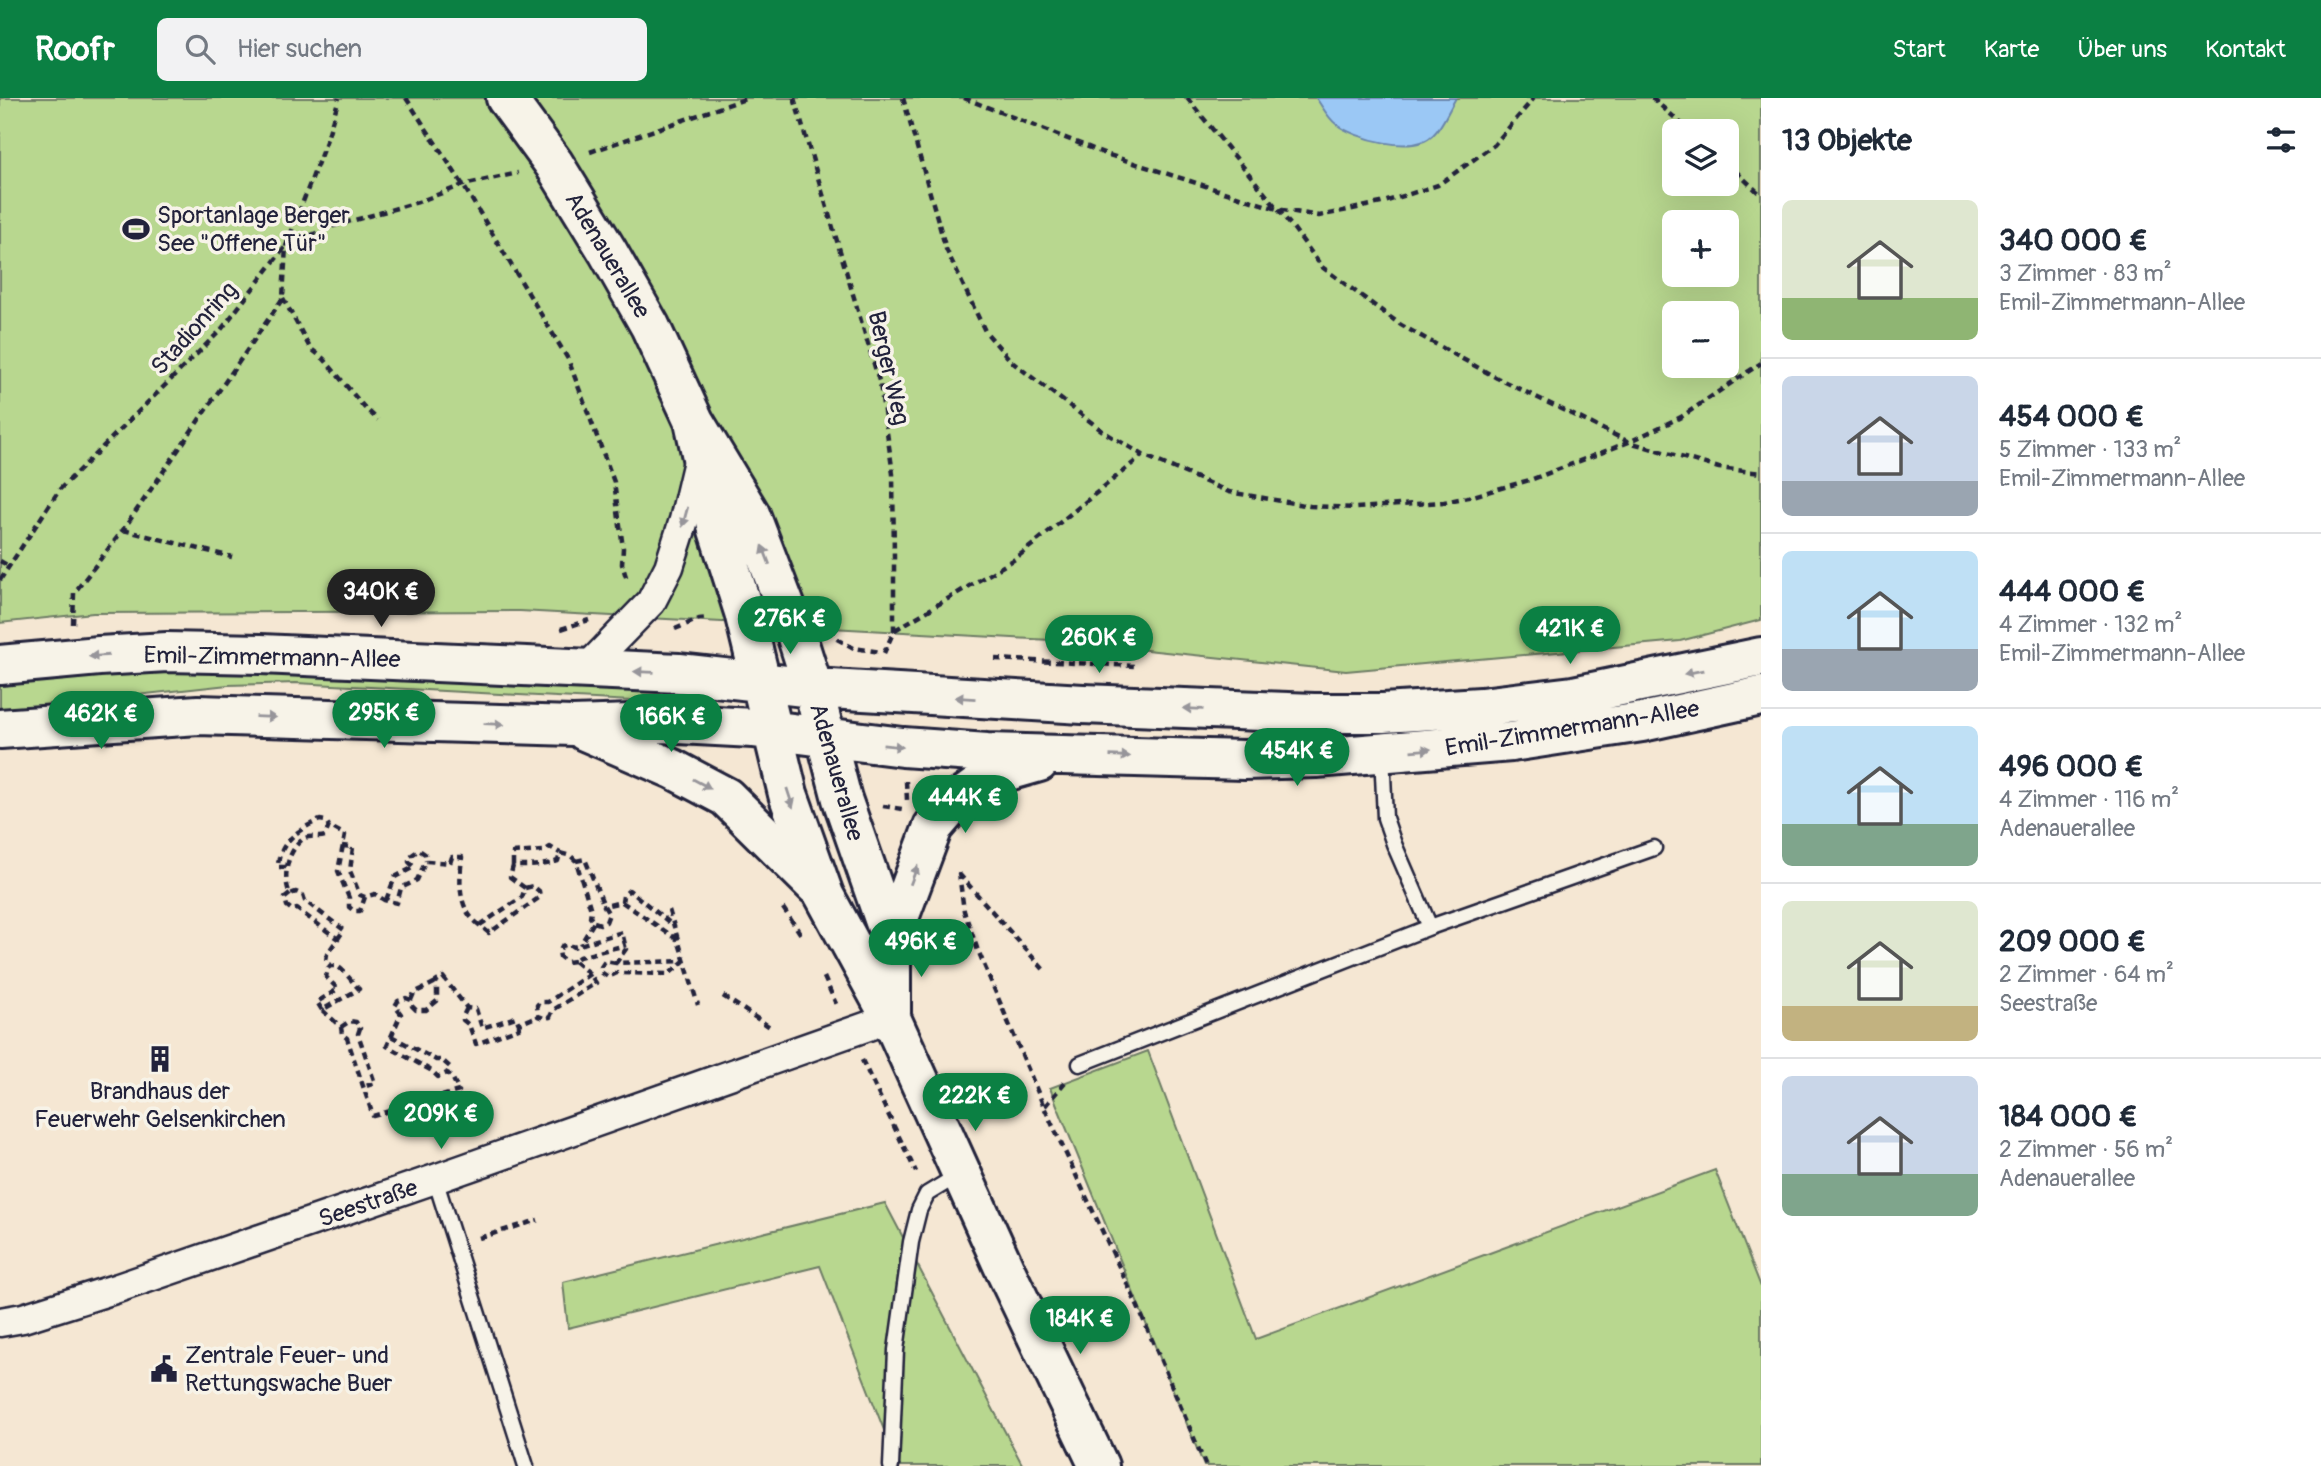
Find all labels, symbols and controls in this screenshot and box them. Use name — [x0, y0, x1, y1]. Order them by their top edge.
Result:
search box — [157, 18, 647, 81]
text: Roofr — [35, 29, 115, 70]
icon: search — [181, 30, 219, 68]
text: Hier suchen — [237, 33, 362, 65]
text: Start — [1893, 35, 1946, 64]
text: Karte — [1984, 35, 2039, 64]
text: Über uns — [2077, 35, 2167, 64]
text: Kontakt — [2205, 35, 2286, 64]
map controls — [1662, 119, 1739, 378]
button: layers — [1662, 119, 1739, 196]
icon: filters — [2262, 121, 2300, 159]
text: 13 Objekte — [1782, 122, 1912, 159]
street label: Adenauerallee — [559, 187, 657, 324]
place label: Sportanlage Berger See "Offene Tür" — [157, 201, 350, 258]
button: + — [1662, 210, 1739, 287]
sports icon: Sportanlage Berger See "Offene Tür" — [121, 214, 151, 244]
text: 340 000 € — [1999, 222, 2148, 259]
icon: home — [1838, 228, 1922, 312]
text: 3 Zimmer · 83 m² — [1999, 259, 2172, 288]
street label: Stadionring — [145, 276, 244, 381]
text: Emil-Zimmermann-Allee — [1999, 288, 2245, 317]
button: − — [1662, 301, 1739, 378]
street label: Berger Weg — [861, 308, 916, 428]
text: 454 000 € — [1999, 398, 2144, 435]
icon: home — [1838, 404, 1922, 488]
text: 5 Zimmer · 133 m² — [1999, 435, 2181, 464]
text: Emil-Zimmermann-Allee — [1999, 464, 2245, 493]
one-way arrow — [679, 507, 689, 528]
one-way arrow — [760, 544, 771, 565]
pin: 340K € — [324, 570, 438, 629]
text: 444 000 € — [1999, 573, 2146, 610]
text: 340K € — [343, 577, 419, 606]
icon: home — [1838, 579, 1922, 663]
pin: 276K € — [733, 596, 847, 656]
text: 276K € — [754, 604, 826, 633]
pin: 421K € — [1513, 606, 1627, 666]
text: 4 Zimmer · 132 m² — [1999, 610, 2182, 639]
text: 421K € — [1535, 614, 1605, 643]
pin: 260K € — [1042, 616, 1156, 675]
text: 260K € — [1061, 623, 1137, 652]
text: Emil-Zimmermann-Allee — [1999, 639, 2245, 668]
street label: Emil-Zimmermann-Allee — [143, 641, 401, 674]
one-way arrow — [88, 651, 110, 662]
one-way arrow — [1683, 666, 1705, 677]
one-way arrow — [633, 667, 655, 678]
pin: 295K € — [327, 690, 441, 750]
pin: 462K € — [44, 692, 158, 751]
one-way arrow — [954, 692, 976, 703]
pin: 166K € — [614, 694, 728, 754]
street label: Emil-Zimmermann-Allee — [1443, 694, 1701, 763]
text: 295K € — [348, 698, 420, 727]
text: 462K € — [64, 699, 138, 728]
street label: Adenauerallee — [803, 700, 870, 844]
text: 166K € — [636, 702, 706, 731]
one-way arrow — [1181, 703, 1203, 714]
one-way arrow — [255, 711, 277, 722]
one-way arrow — [483, 718, 505, 729]
pin: 454K € — [1240, 728, 1354, 788]
text: 454K € — [1260, 736, 1334, 765]
one-way arrow — [882, 741, 904, 752]
one-way arrow — [1410, 744, 1432, 755]
text: 496 000 € — [1999, 748, 2144, 785]
one-way arrow — [1109, 751, 1131, 762]
icon: home — [1838, 754, 1922, 838]
pin: 444K € — [908, 776, 1022, 835]
one-way arrow — [692, 778, 712, 790]
text: 444K € — [928, 783, 1002, 812]
text: 4 Zimmer · 116 m² — [1999, 785, 2179, 814]
one-way arrow — [785, 788, 795, 809]
text: Adenauerallee — [1999, 814, 2135, 843]
one-way arrow — [909, 864, 920, 885]
pin: 496K € — [864, 920, 978, 979]
text: 209 000 € — [1999, 923, 2146, 960]
text: 496K € — [885, 927, 957, 956]
icon: home — [1838, 929, 1922, 1013]
text: 2 Zimmer · 64 m² — [1999, 960, 2174, 989]
text: Seestraße — [1999, 989, 2097, 1018]
building icon: Brandhaus der Feuerwehr Gelsenkirchen — [145, 1044, 175, 1074]
pin: 222K € — [918, 1074, 1032, 1133]
place label: Brandhaus der Feuerwehr Gelsenkirchen — [34, 1077, 286, 1134]
text: 222K € — [939, 1081, 1011, 1110]
pin: 209K € — [384, 1091, 498, 1151]
text: 184 000 € — [1999, 1098, 2138, 1135]
text: 209K € — [404, 1099, 478, 1128]
icon: home — [1838, 1104, 1922, 1188]
text: 2 Zimmer · 56 m² — [1999, 1135, 2173, 1164]
text: Adenauerallee — [1999, 1164, 2135, 1193]
street label: Seestraße — [315, 1173, 422, 1234]
pin: 184K € — [1023, 1296, 1137, 1356]
text: 184K € — [1046, 1304, 1114, 1333]
place label: Zentrale Feuer- und Rettungswache Buer — [185, 1341, 393, 1398]
public building icon: Zentrale Feuer- und Rettungswache Buer — [149, 1354, 179, 1384]

